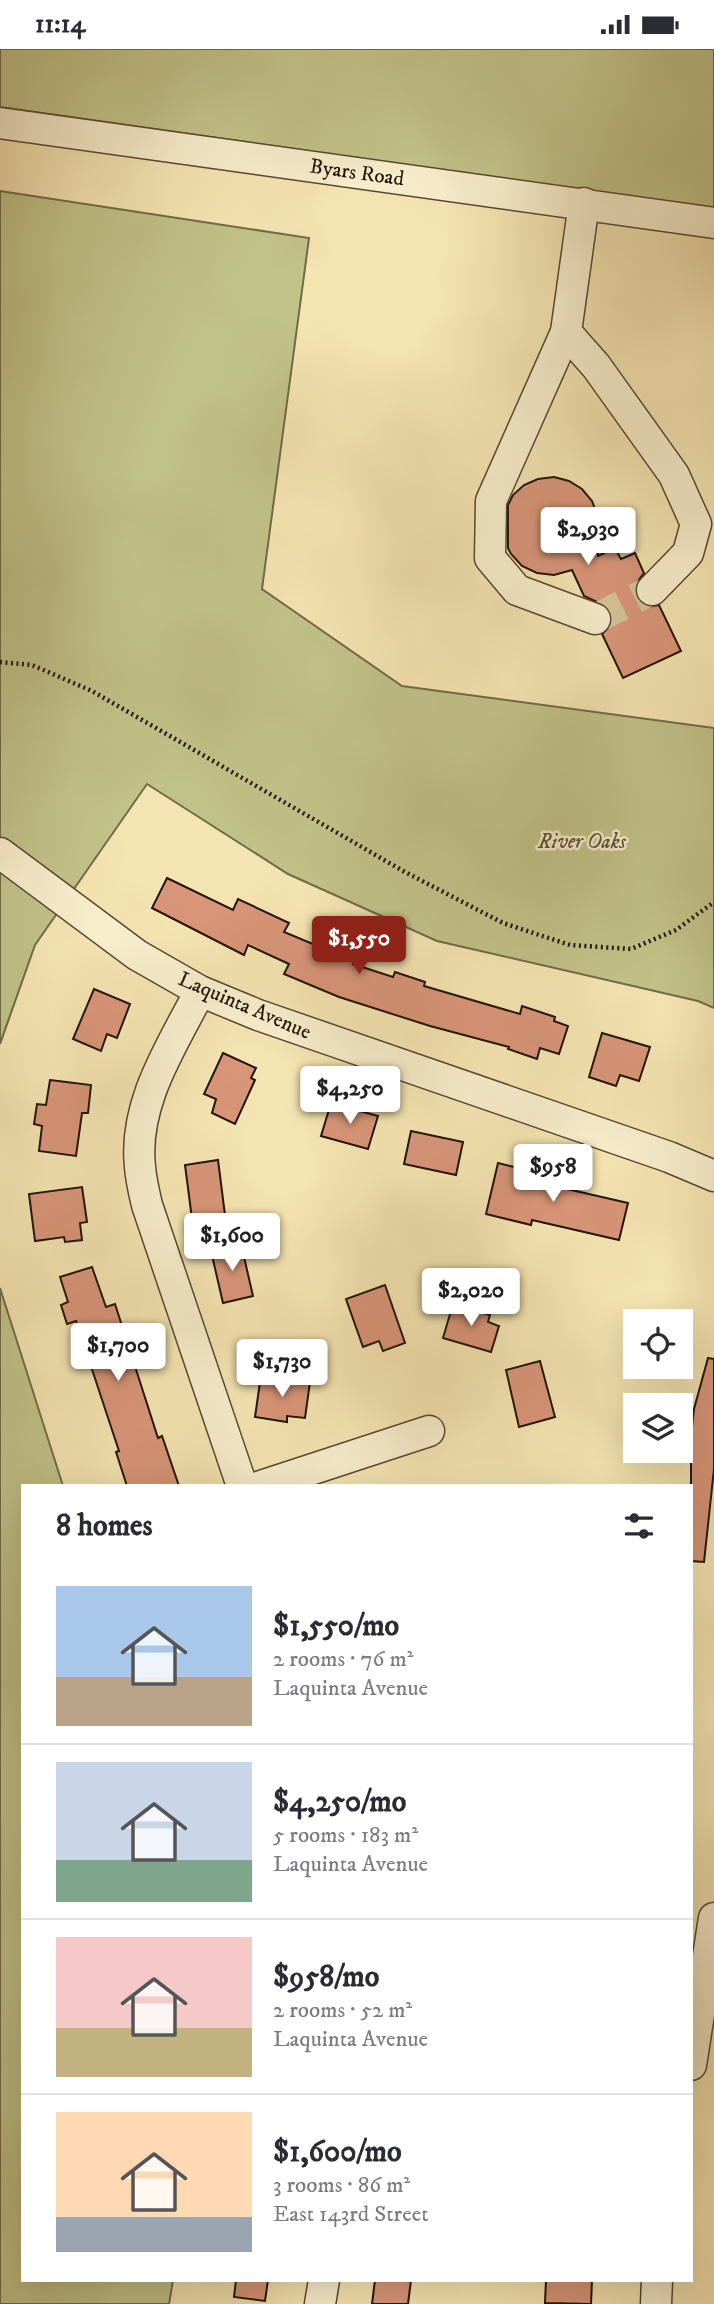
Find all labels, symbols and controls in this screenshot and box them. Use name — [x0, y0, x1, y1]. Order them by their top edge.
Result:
text: 11:14 — [35, 8, 85, 41]
street label: Byars Road — [308, 154, 406, 193]
pin: $2,930 — [531, 507, 645, 567]
text: $2,930 — [557, 515, 619, 544]
park label: River Oaks — [537, 829, 626, 855]
pin: $1,550 — [302, 916, 416, 976]
text: $1,550 — [328, 924, 390, 953]
street label: Laquinta Avenue — [174, 966, 315, 1046]
pin: $4,250 — [293, 1067, 407, 1126]
text: $4,250 — [316, 1074, 384, 1103]
pin: $958 — [512, 1145, 594, 1204]
text: $958 — [530, 1152, 576, 1181]
pin: $1,600 — [175, 1213, 289, 1273]
text: $1,600 — [200, 1221, 264, 1250]
pin: $2,020 — [414, 1269, 528, 1328]
text: $2,020 — [438, 1276, 504, 1305]
map controls — [623, 1309, 693, 1463]
button: locate — [623, 1309, 693, 1379]
pin: $1,700 — [61, 1323, 175, 1383]
text: $1,700 — [87, 1331, 149, 1360]
pin: $1,730 — [225, 1339, 339, 1399]
text: $1,730 — [253, 1347, 311, 1376]
button: layers — [623, 1393, 693, 1463]
icon: filters — [620, 1507, 658, 1545]
text: 8 homes — [56, 1508, 153, 1545]
text: $1,550/mo — [273, 1608, 399, 1645]
icon: home — [112, 1614, 196, 1698]
text: 2 rooms · 76 m² — [273, 1645, 413, 1674]
text: Laquinta Avenue — [273, 1674, 428, 1703]
text: $4,250/mo — [273, 1784, 406, 1821]
icon: home — [112, 1790, 196, 1874]
text: 5 rooms · 183 m² — [273, 1821, 418, 1850]
text: Laquinta Avenue — [273, 1850, 428, 1879]
text: $958/mo — [273, 1959, 379, 1996]
icon: home — [112, 1965, 196, 2049]
text: 2 rooms · 52 m² — [273, 1996, 412, 2025]
text: Laquinta Avenue — [273, 2025, 428, 2054]
text: $1,600/mo — [273, 2134, 402, 2171]
icon: home — [112, 2140, 196, 2224]
text: 3 rooms · 86 m² — [273, 2171, 410, 2200]
text: East 143rd Street — [273, 2200, 429, 2229]

